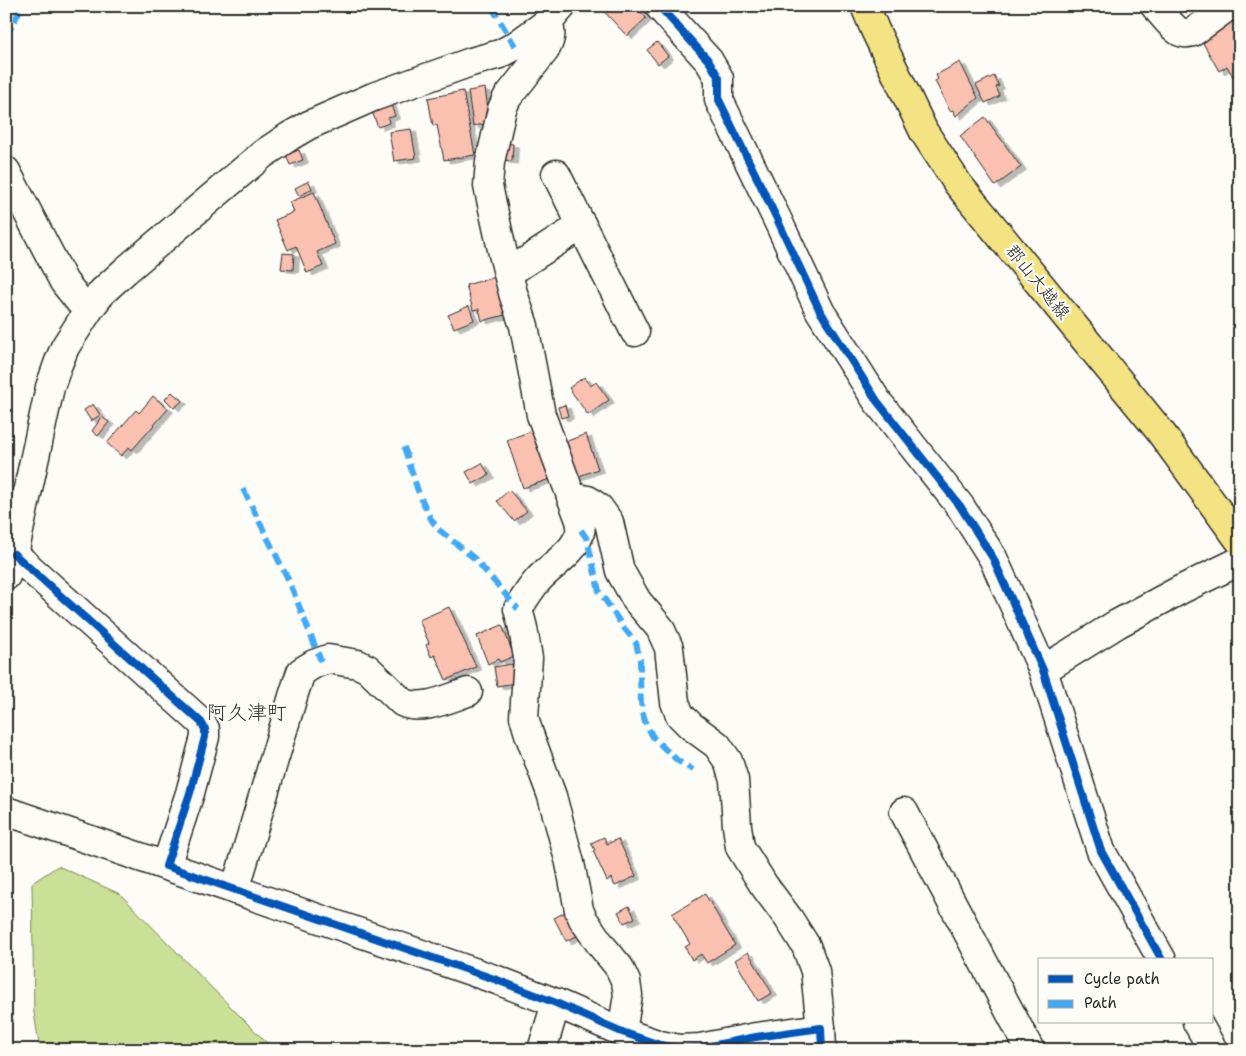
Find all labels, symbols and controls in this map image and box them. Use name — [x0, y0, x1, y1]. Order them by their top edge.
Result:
street label: 郡山大越線 — [1000, 239, 1076, 325]
district label: 阿久津町 — [207, 699, 287, 725]
legend — [1038, 958, 1214, 1024]
text: Cycle path — [1084, 969, 1160, 989]
text: Path — [1084, 993, 1117, 1013]

